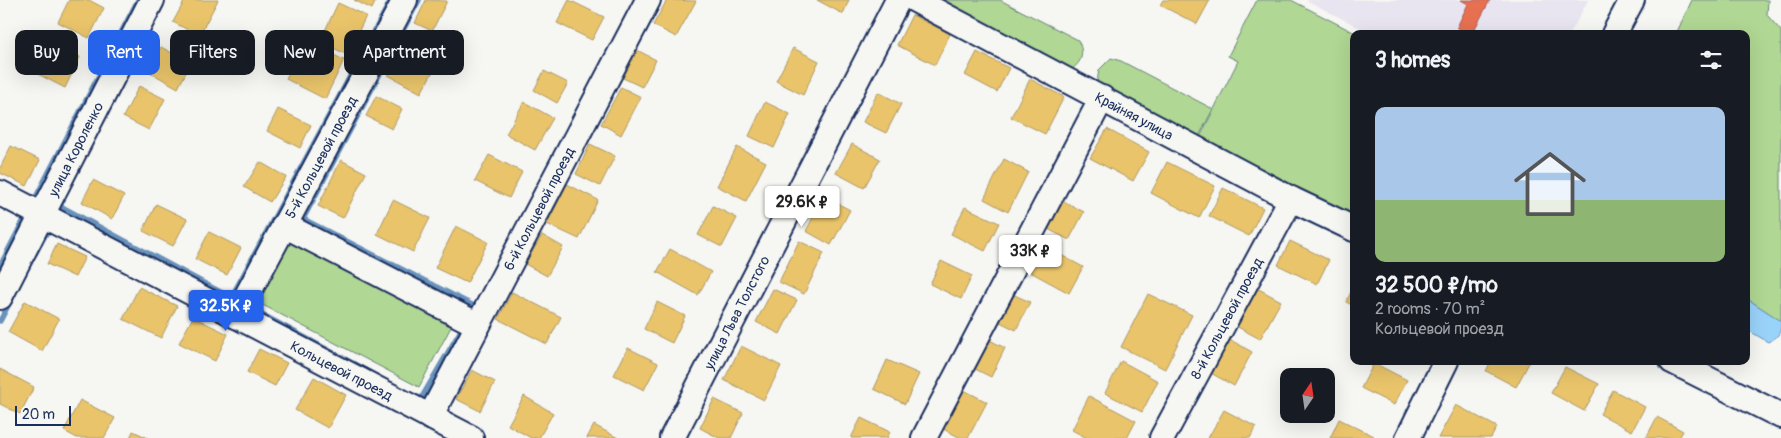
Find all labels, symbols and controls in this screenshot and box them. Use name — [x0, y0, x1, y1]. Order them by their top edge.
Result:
chip: Buy — [15, 30, 78, 75]
chip: Rent — [88, 30, 160, 75]
chip: Filters — [170, 30, 255, 75]
chip: New — [265, 30, 334, 75]
chip: Apartment — [344, 30, 464, 75]
icon: filters — [1697, 46, 1725, 74]
text: 3 homes — [1375, 47, 1450, 74]
street label: Крайняя улица — [1092, 88, 1176, 144]
street label: 5-й Кольцевой проезд — [281, 93, 361, 221]
street label: улица Короленко — [44, 99, 107, 200]
icon: home — [1505, 139, 1595, 229]
street label: 6-й Кольцевой проезд — [500, 144, 578, 273]
pin: 29.6K ₽ — [756, 186, 848, 228]
text: 29.6K ₽ — [776, 192, 828, 212]
pin: 33K ₽ — [995, 234, 1065, 277]
text: 33K ₽ — [1010, 241, 1050, 261]
street label: улица Льва Толстого — [700, 253, 773, 373]
street label: 8-й Кольцевой проезд — [1187, 254, 1267, 382]
text: 32 500 ₽/mo — [1375, 272, 1498, 299]
pin: 32.5K ₽ — [180, 290, 272, 332]
text: 32.5K ₽ — [200, 296, 252, 316]
text: 2 rooms · 70 m² — [1375, 299, 1485, 319]
text: Кольцевой проезд — [1375, 319, 1504, 339]
street label: Кольцевой проезд — [288, 337, 396, 404]
north arrow — [1280, 368, 1335, 422]
map controls — [1280, 368, 1335, 423]
scale bar — [15, 403, 71, 426]
text: 20 m — [22, 406, 55, 423]

